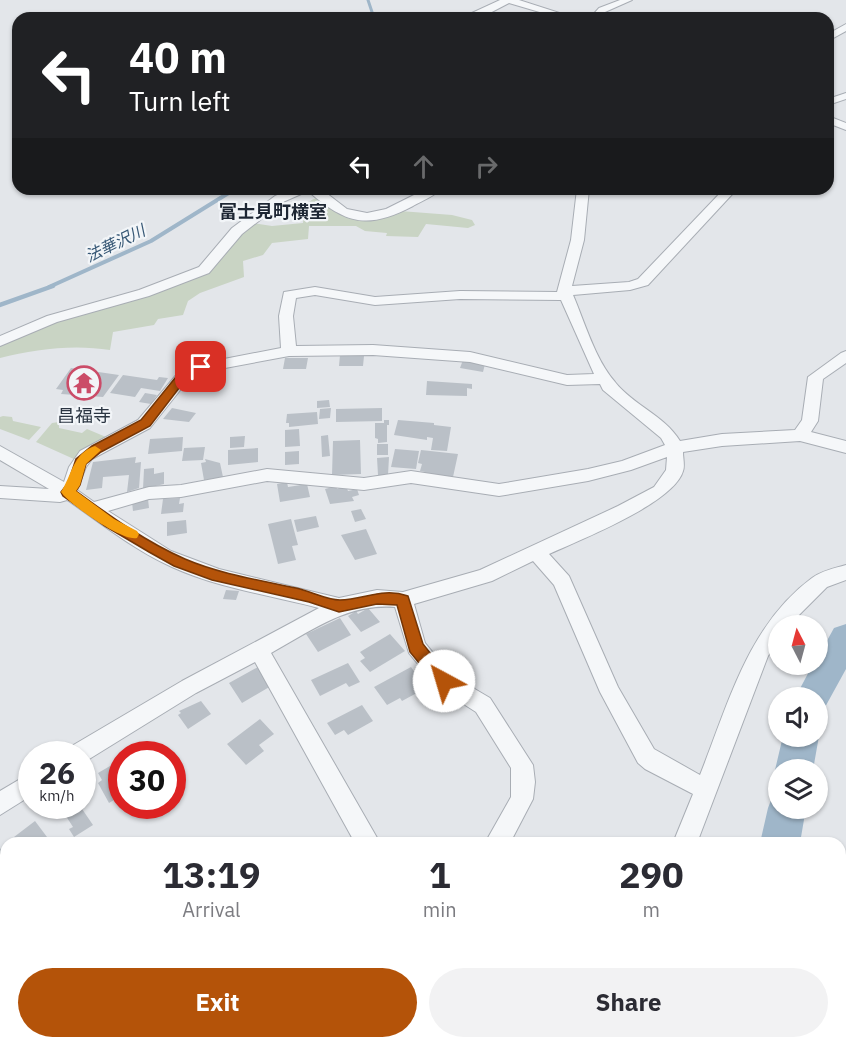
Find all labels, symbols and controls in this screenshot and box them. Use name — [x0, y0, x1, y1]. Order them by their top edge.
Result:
text: 40 m — [129, 30, 227, 85]
icon: left — [30, 36, 108, 114]
text: Turn left — [129, 83, 230, 118]
icon: left — [344, 150, 377, 183]
icon: ahead — [407, 150, 440, 183]
icon: right — [470, 150, 503, 183]
district label: 富士見町横室 — [219, 200, 327, 223]
water label: 法華沢川 — [82, 219, 150, 266]
pin — [175, 341, 226, 392]
icon: arrive — [184, 350, 217, 383]
temple icon: 昌福寺 — [66, 365, 102, 401]
place label: 昌福寺 — [57, 404, 111, 427]
north arrow — [768, 615, 828, 675]
map controls — [768, 615, 828, 819]
position arrow — [412, 649, 476, 713]
button: sound — [768, 687, 828, 747]
speed limit sign: 30 — [108, 741, 186, 819]
text: 26 — [39, 753, 75, 792]
button: layers — [768, 759, 828, 819]
text: km/h — [39, 786, 75, 805]
text: 13:19 — [162, 851, 261, 898]
text: 1 — [429, 851, 451, 898]
text: 290 — [619, 851, 684, 898]
text: Arrival — [182, 896, 241, 923]
text: min — [423, 896, 457, 923]
text: m — [643, 896, 660, 923]
button: Exit — [18, 968, 417, 1037]
button: Share — [429, 968, 828, 1037]

